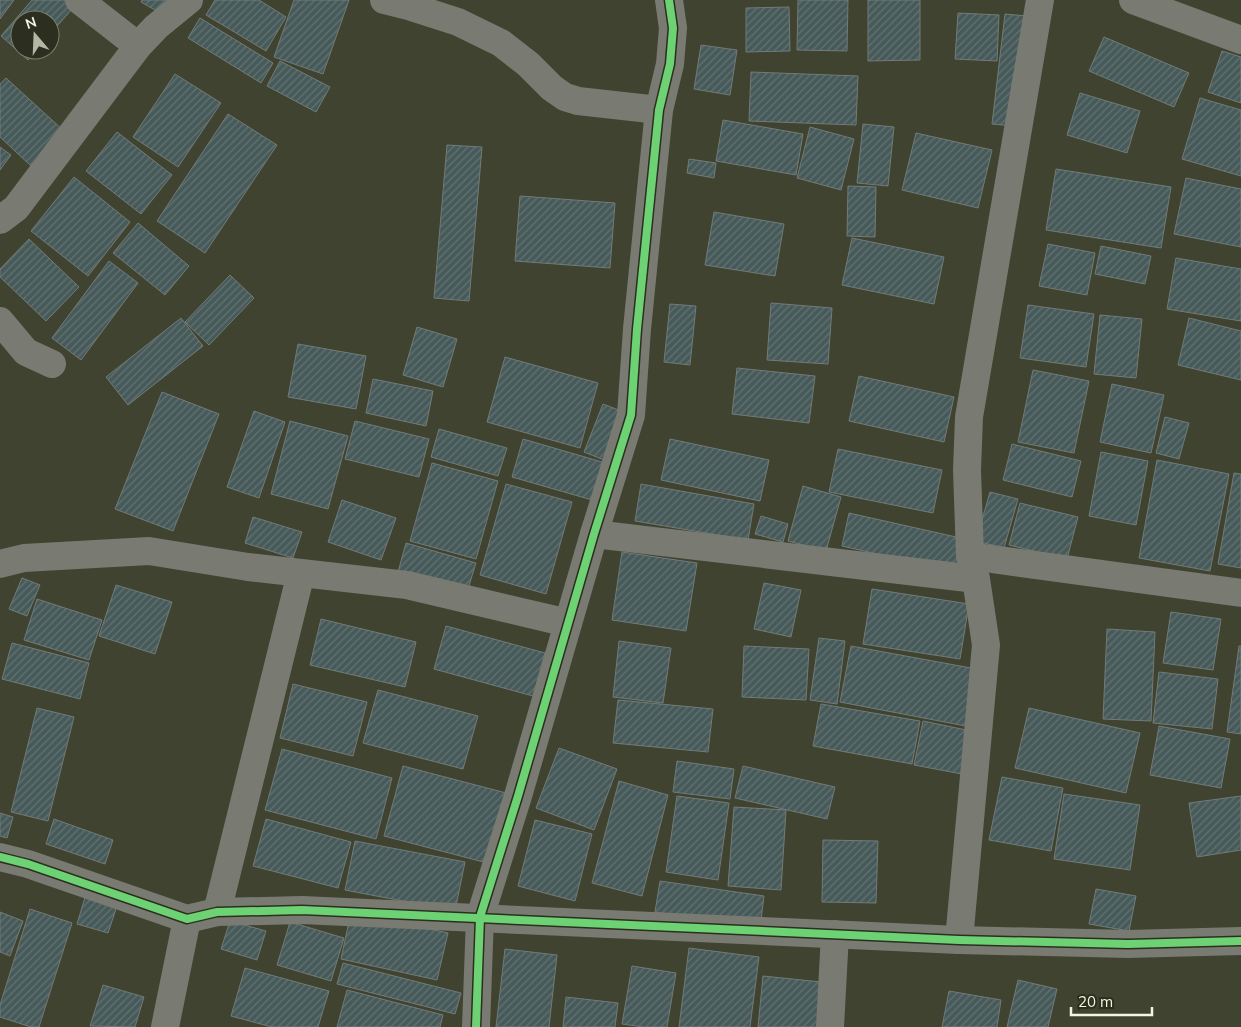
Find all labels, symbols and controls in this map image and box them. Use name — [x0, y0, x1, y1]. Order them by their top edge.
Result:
north arrow — [10, 10, 60, 60]
text: N — [23, 12, 39, 33]
scale bar — [1071, 984, 1152, 1016]
text: 20 m — [1078, 992, 1113, 1011]

